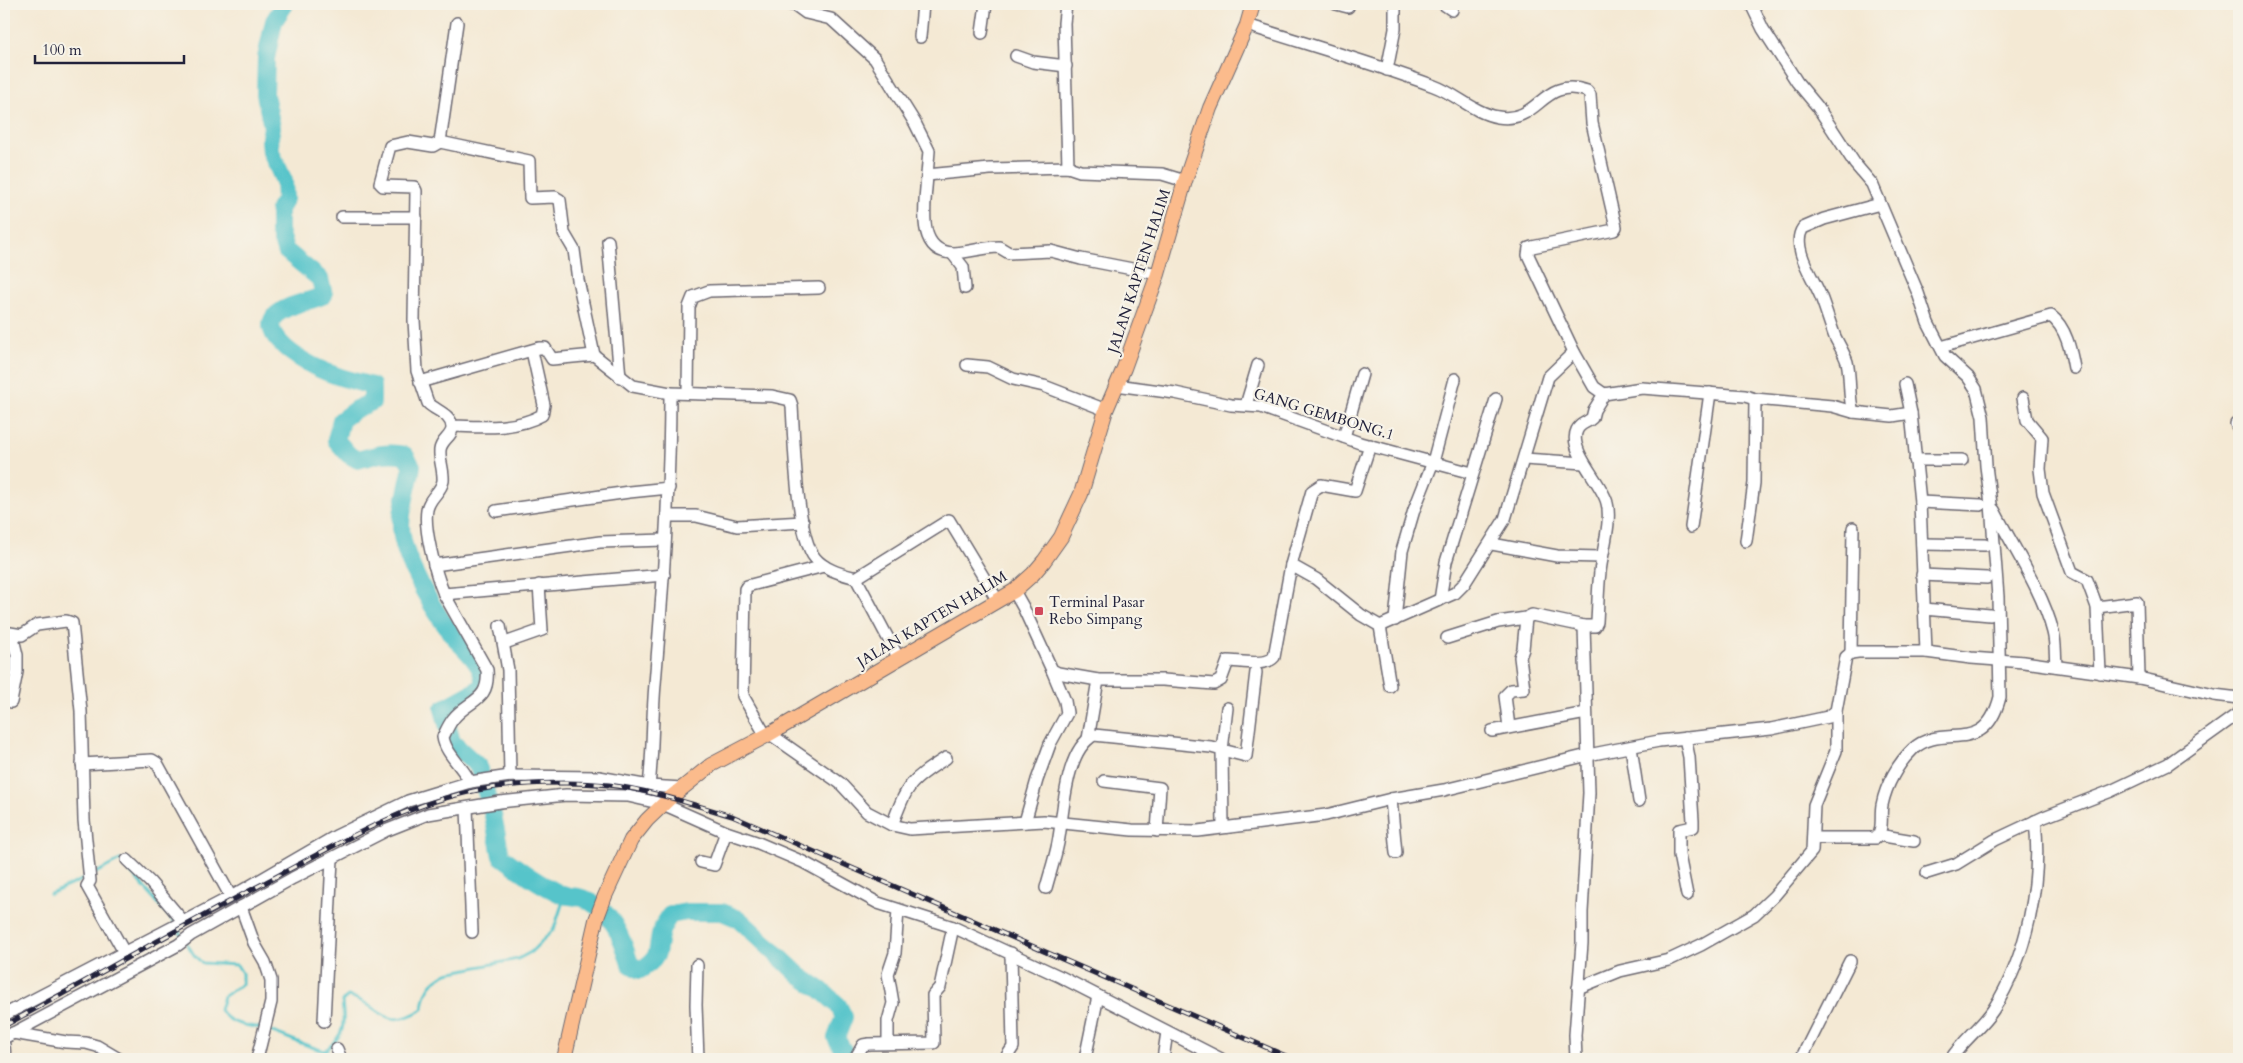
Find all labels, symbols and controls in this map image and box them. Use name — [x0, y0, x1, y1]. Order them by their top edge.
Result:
scale bar — [35, 32, 184, 64]
text: 100 m — [42, 40, 82, 60]
street label: JALAN KAPTEN HALIM — [1102, 186, 1175, 358]
street label: GANG GEMBONG.1 — [1251, 383, 1397, 445]
street label: JALAN KAPTEN HALIM — [852, 566, 1011, 673]
place label: Terminal Pasar Rebo Simpang — [1049, 592, 1145, 629]
marker: Terminal Pasar Rebo Simpang — [1033, 605, 1045, 617]

